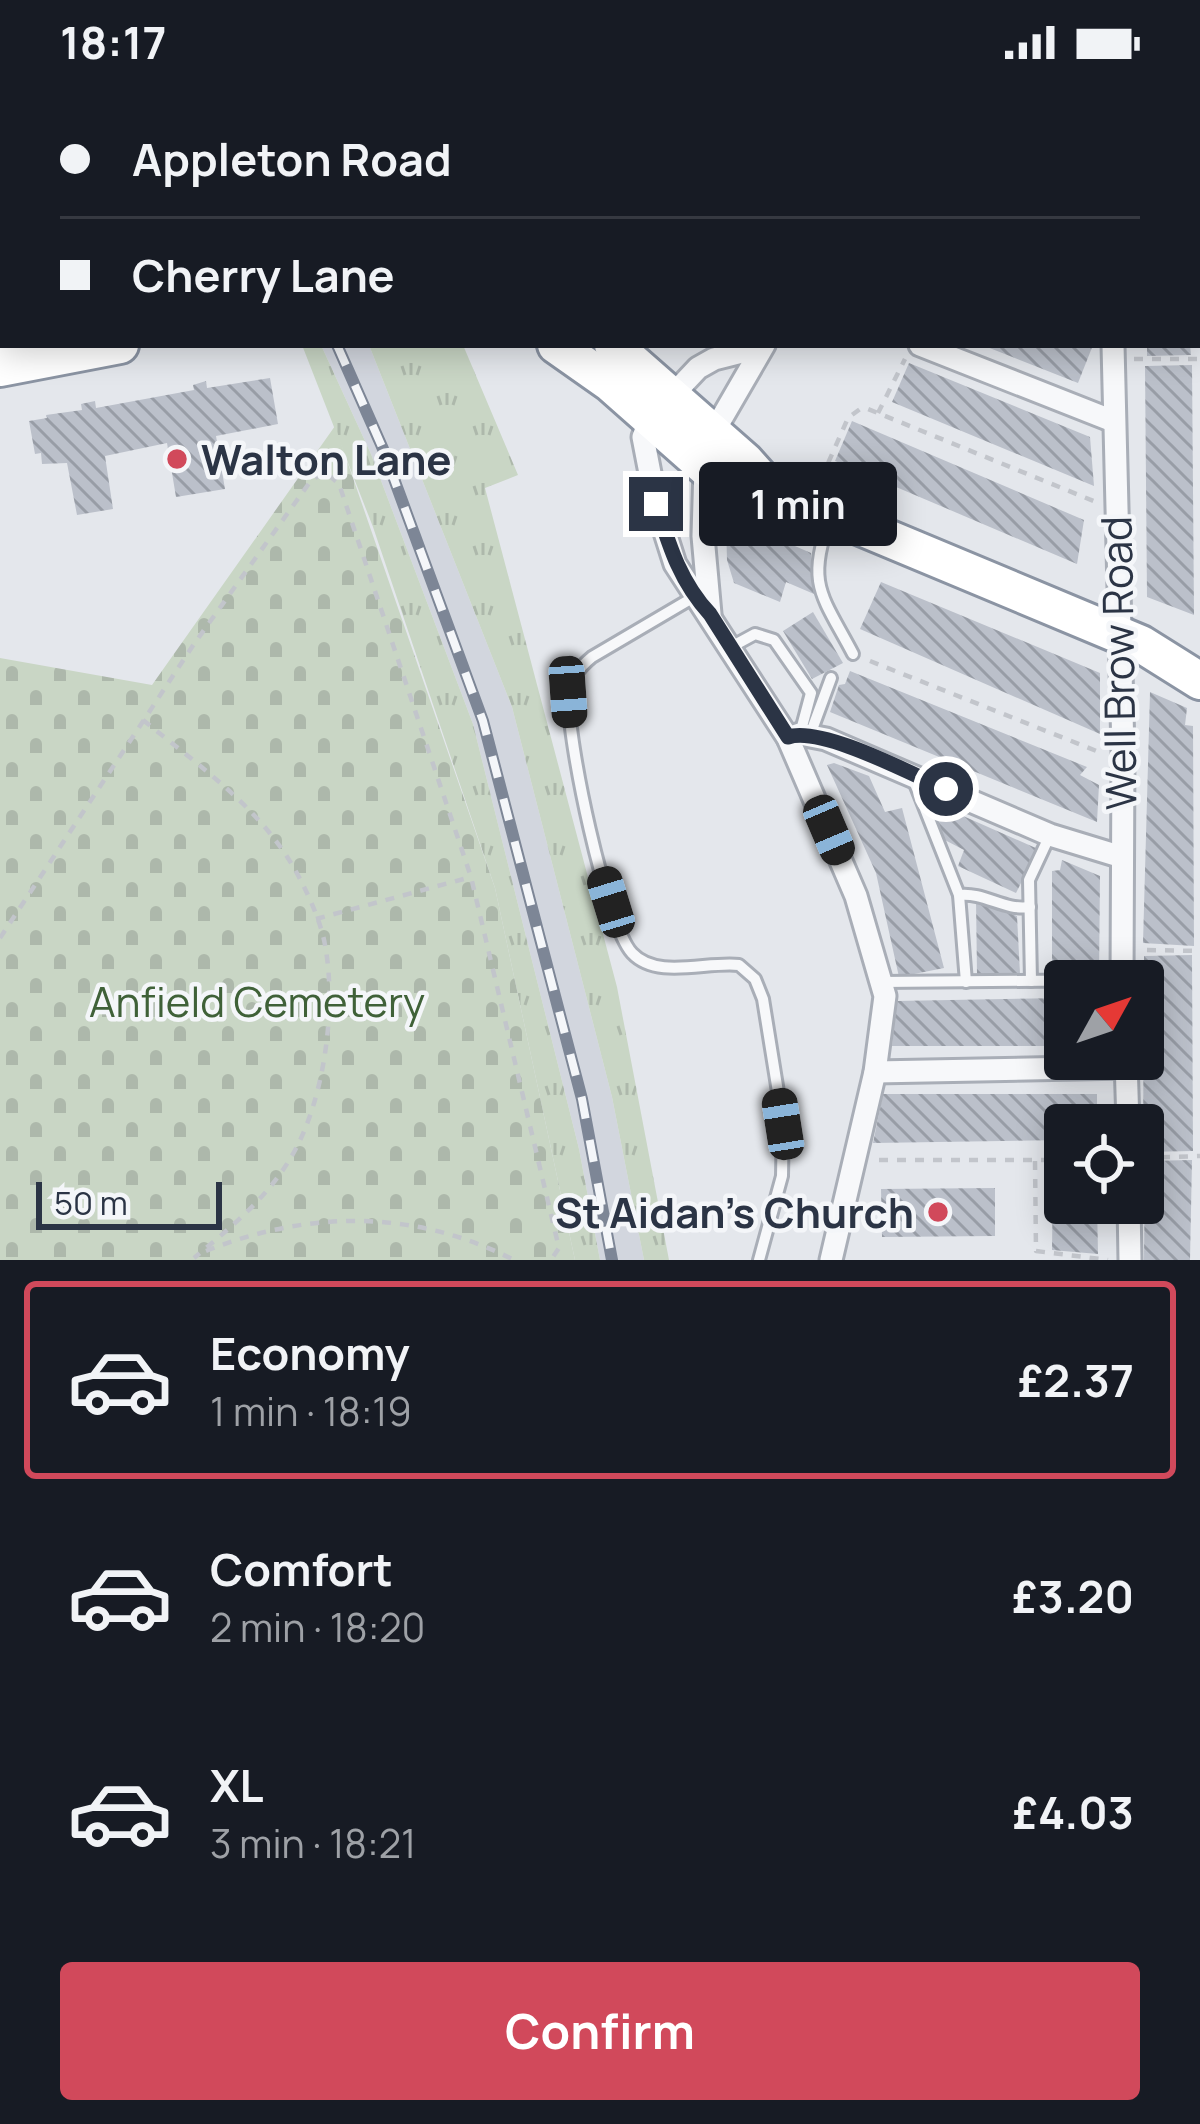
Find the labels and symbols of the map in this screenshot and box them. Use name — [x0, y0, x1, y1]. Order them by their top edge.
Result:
place label: Walton Lane — [201, 430, 452, 488]
marker: Walton Lane — [164, 446, 190, 472]
callout: 1 min — [698, 462, 896, 546]
route end — [629, 477, 683, 531]
street label: Well Brow Road — [1086, 516, 1150, 810]
car — [548, 655, 588, 729]
route start — [919, 762, 973, 816]
car — [798, 790, 860, 870]
car — [583, 862, 639, 942]
north arrow — [1044, 960, 1164, 1080]
park label: Anfield Cemetery — [89, 972, 425, 1030]
car — [760, 1086, 806, 1162]
scale bar — [36, 1176, 222, 1229]
place label: St Aidan's Church — [555, 1183, 914, 1241]
marker: St Aidan's Church — [925, 1199, 951, 1225]

